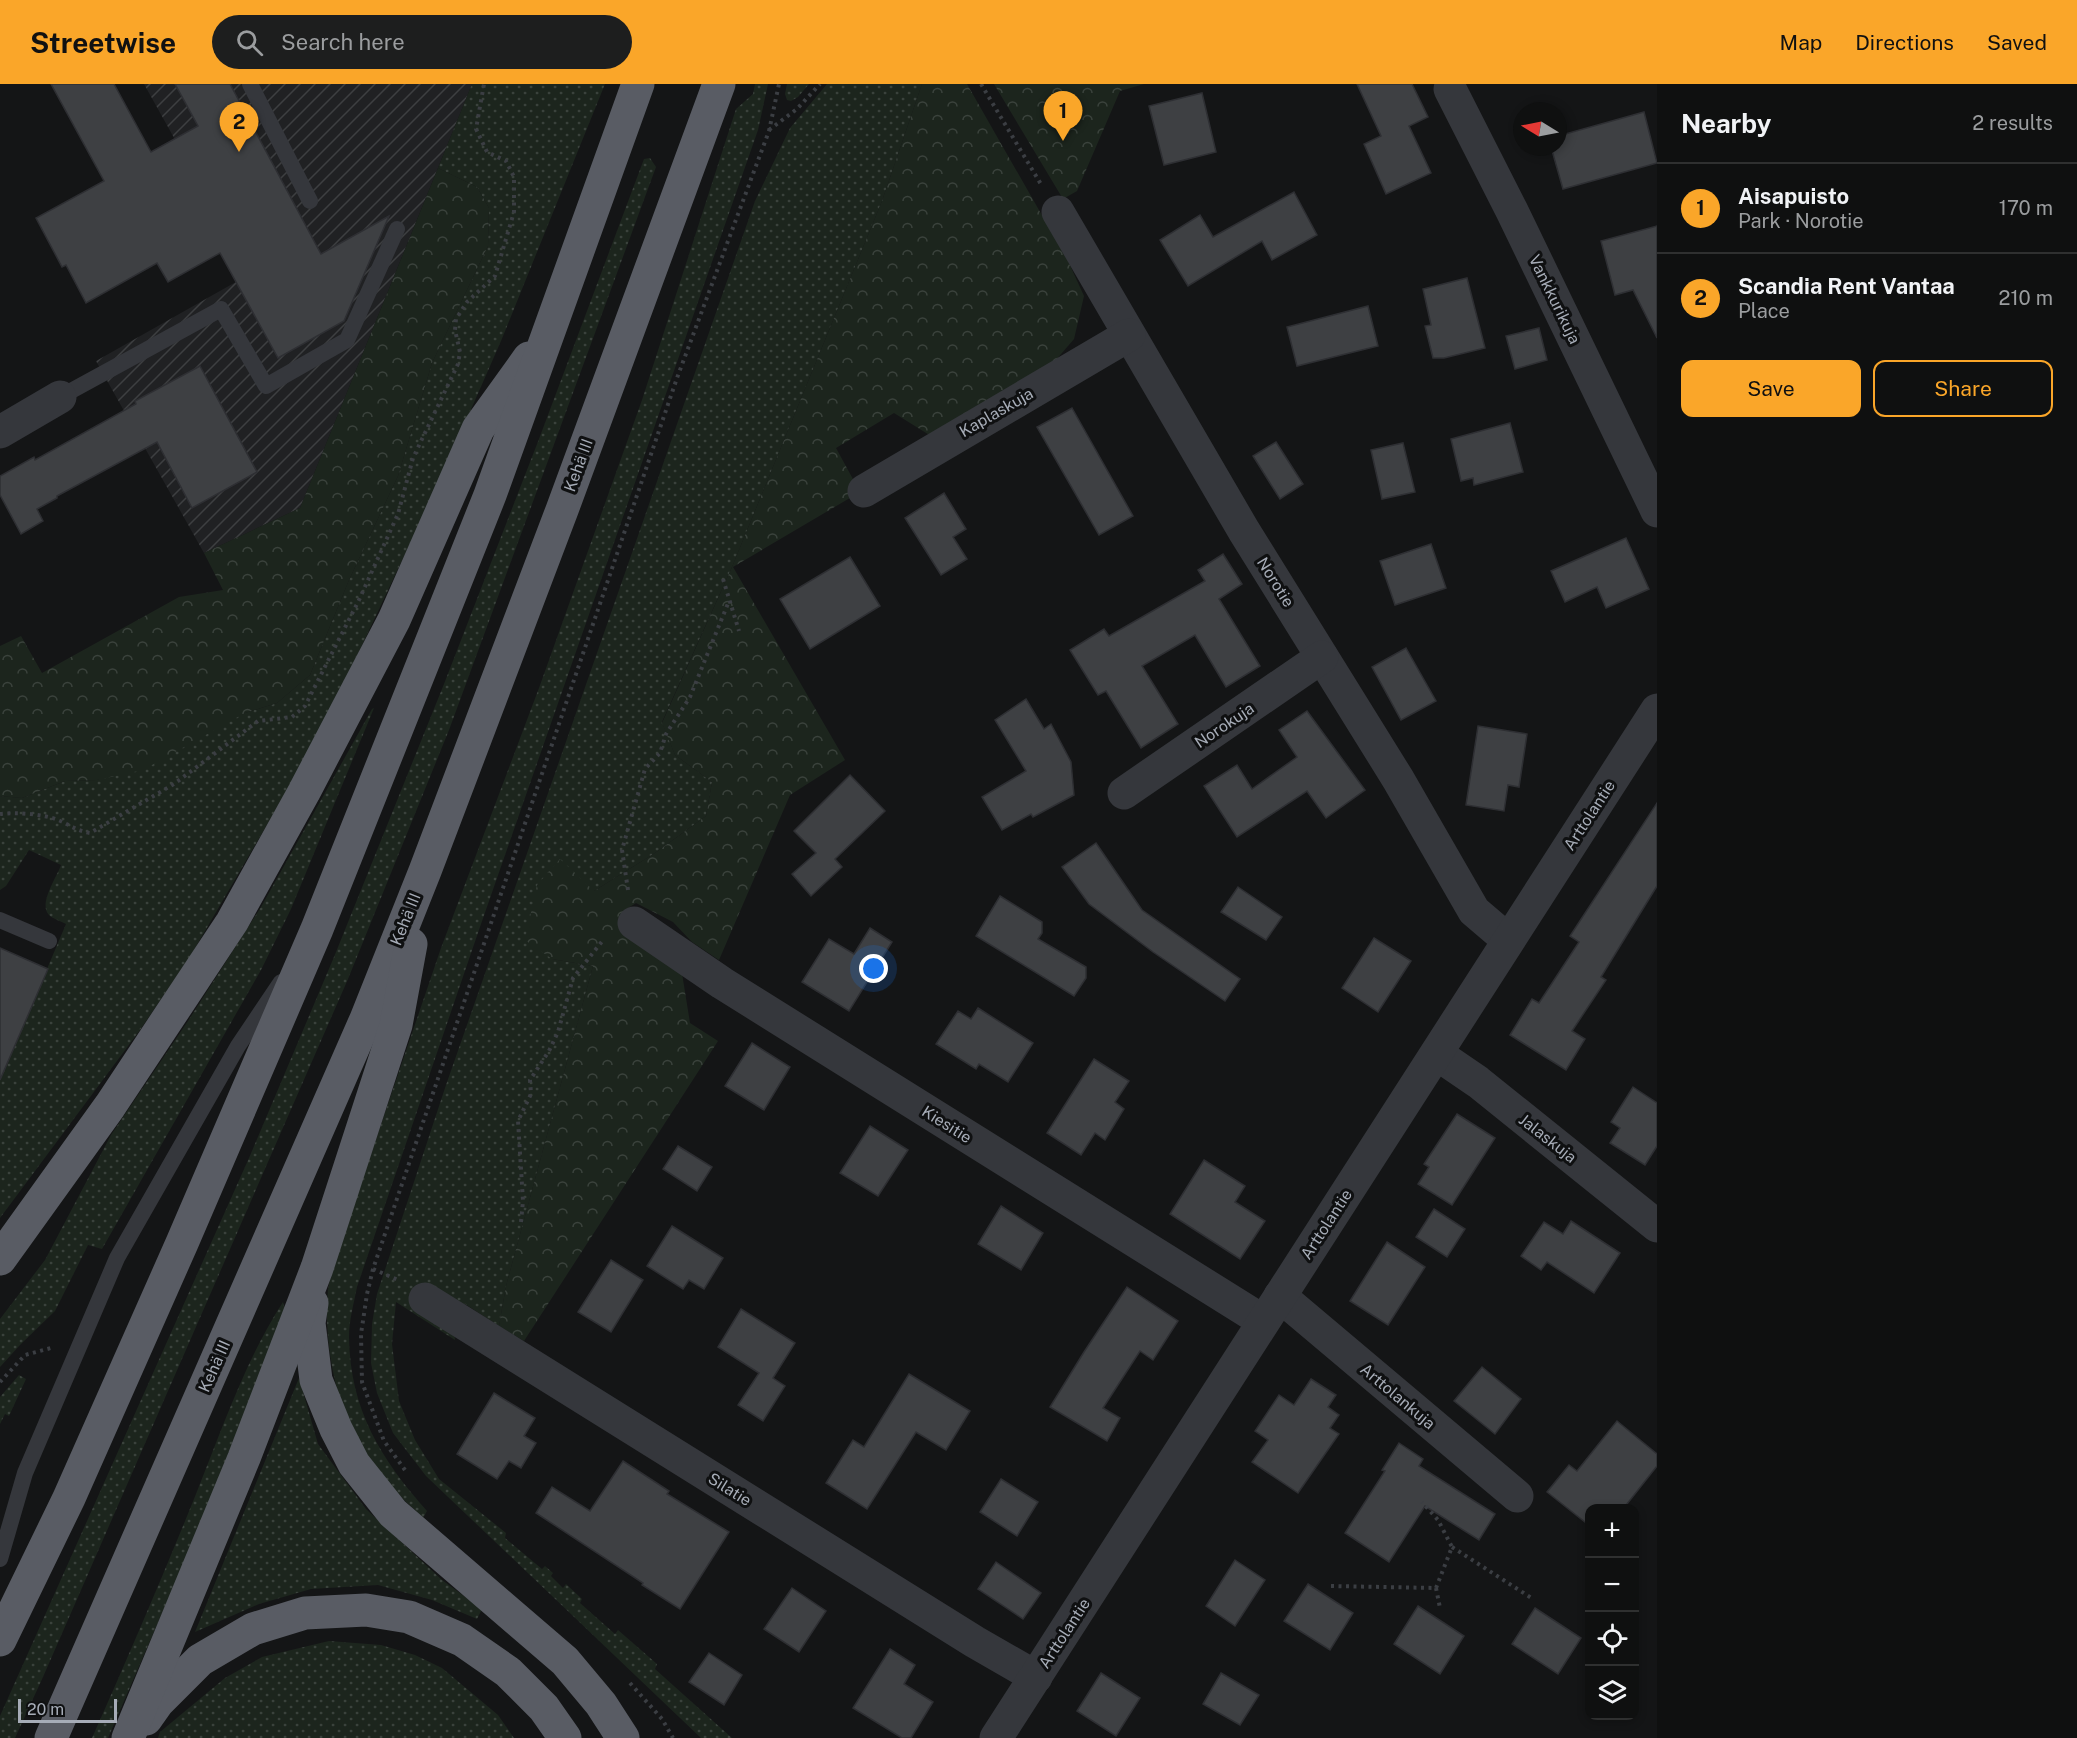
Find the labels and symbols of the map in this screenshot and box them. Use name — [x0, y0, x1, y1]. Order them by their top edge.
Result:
pin: 1 — [1044, 92, 1082, 141]
north arrow — [1513, 102, 1567, 156]
pin: 2 — [220, 103, 258, 152]
street label: Vankkurikuja — [1525, 252, 1584, 347]
street label: Kaplaskuja — [956, 384, 1036, 441]
street label: Kehä III — [560, 436, 597, 494]
street label: Norotie — [1253, 554, 1298, 611]
street label: Norokuja — [1191, 699, 1257, 752]
street label: Arttolantie — [1560, 777, 1619, 854]
street label: Kehä III — [386, 890, 425, 948]
your location — [859, 954, 888, 983]
street label: Kiesitie — [918, 1102, 975, 1147]
street label: Jalaskuja — [1515, 1110, 1580, 1167]
street label: Arttolantie — [1297, 1186, 1356, 1263]
street label: Kehä III — [195, 1337, 234, 1395]
street label: Arttolankuja — [1356, 1360, 1439, 1433]
street label: Silatie — [705, 1469, 755, 1510]
street label: Arttolantie — [1035, 1595, 1094, 1672]
scale bar — [18, 1696, 117, 1724]

